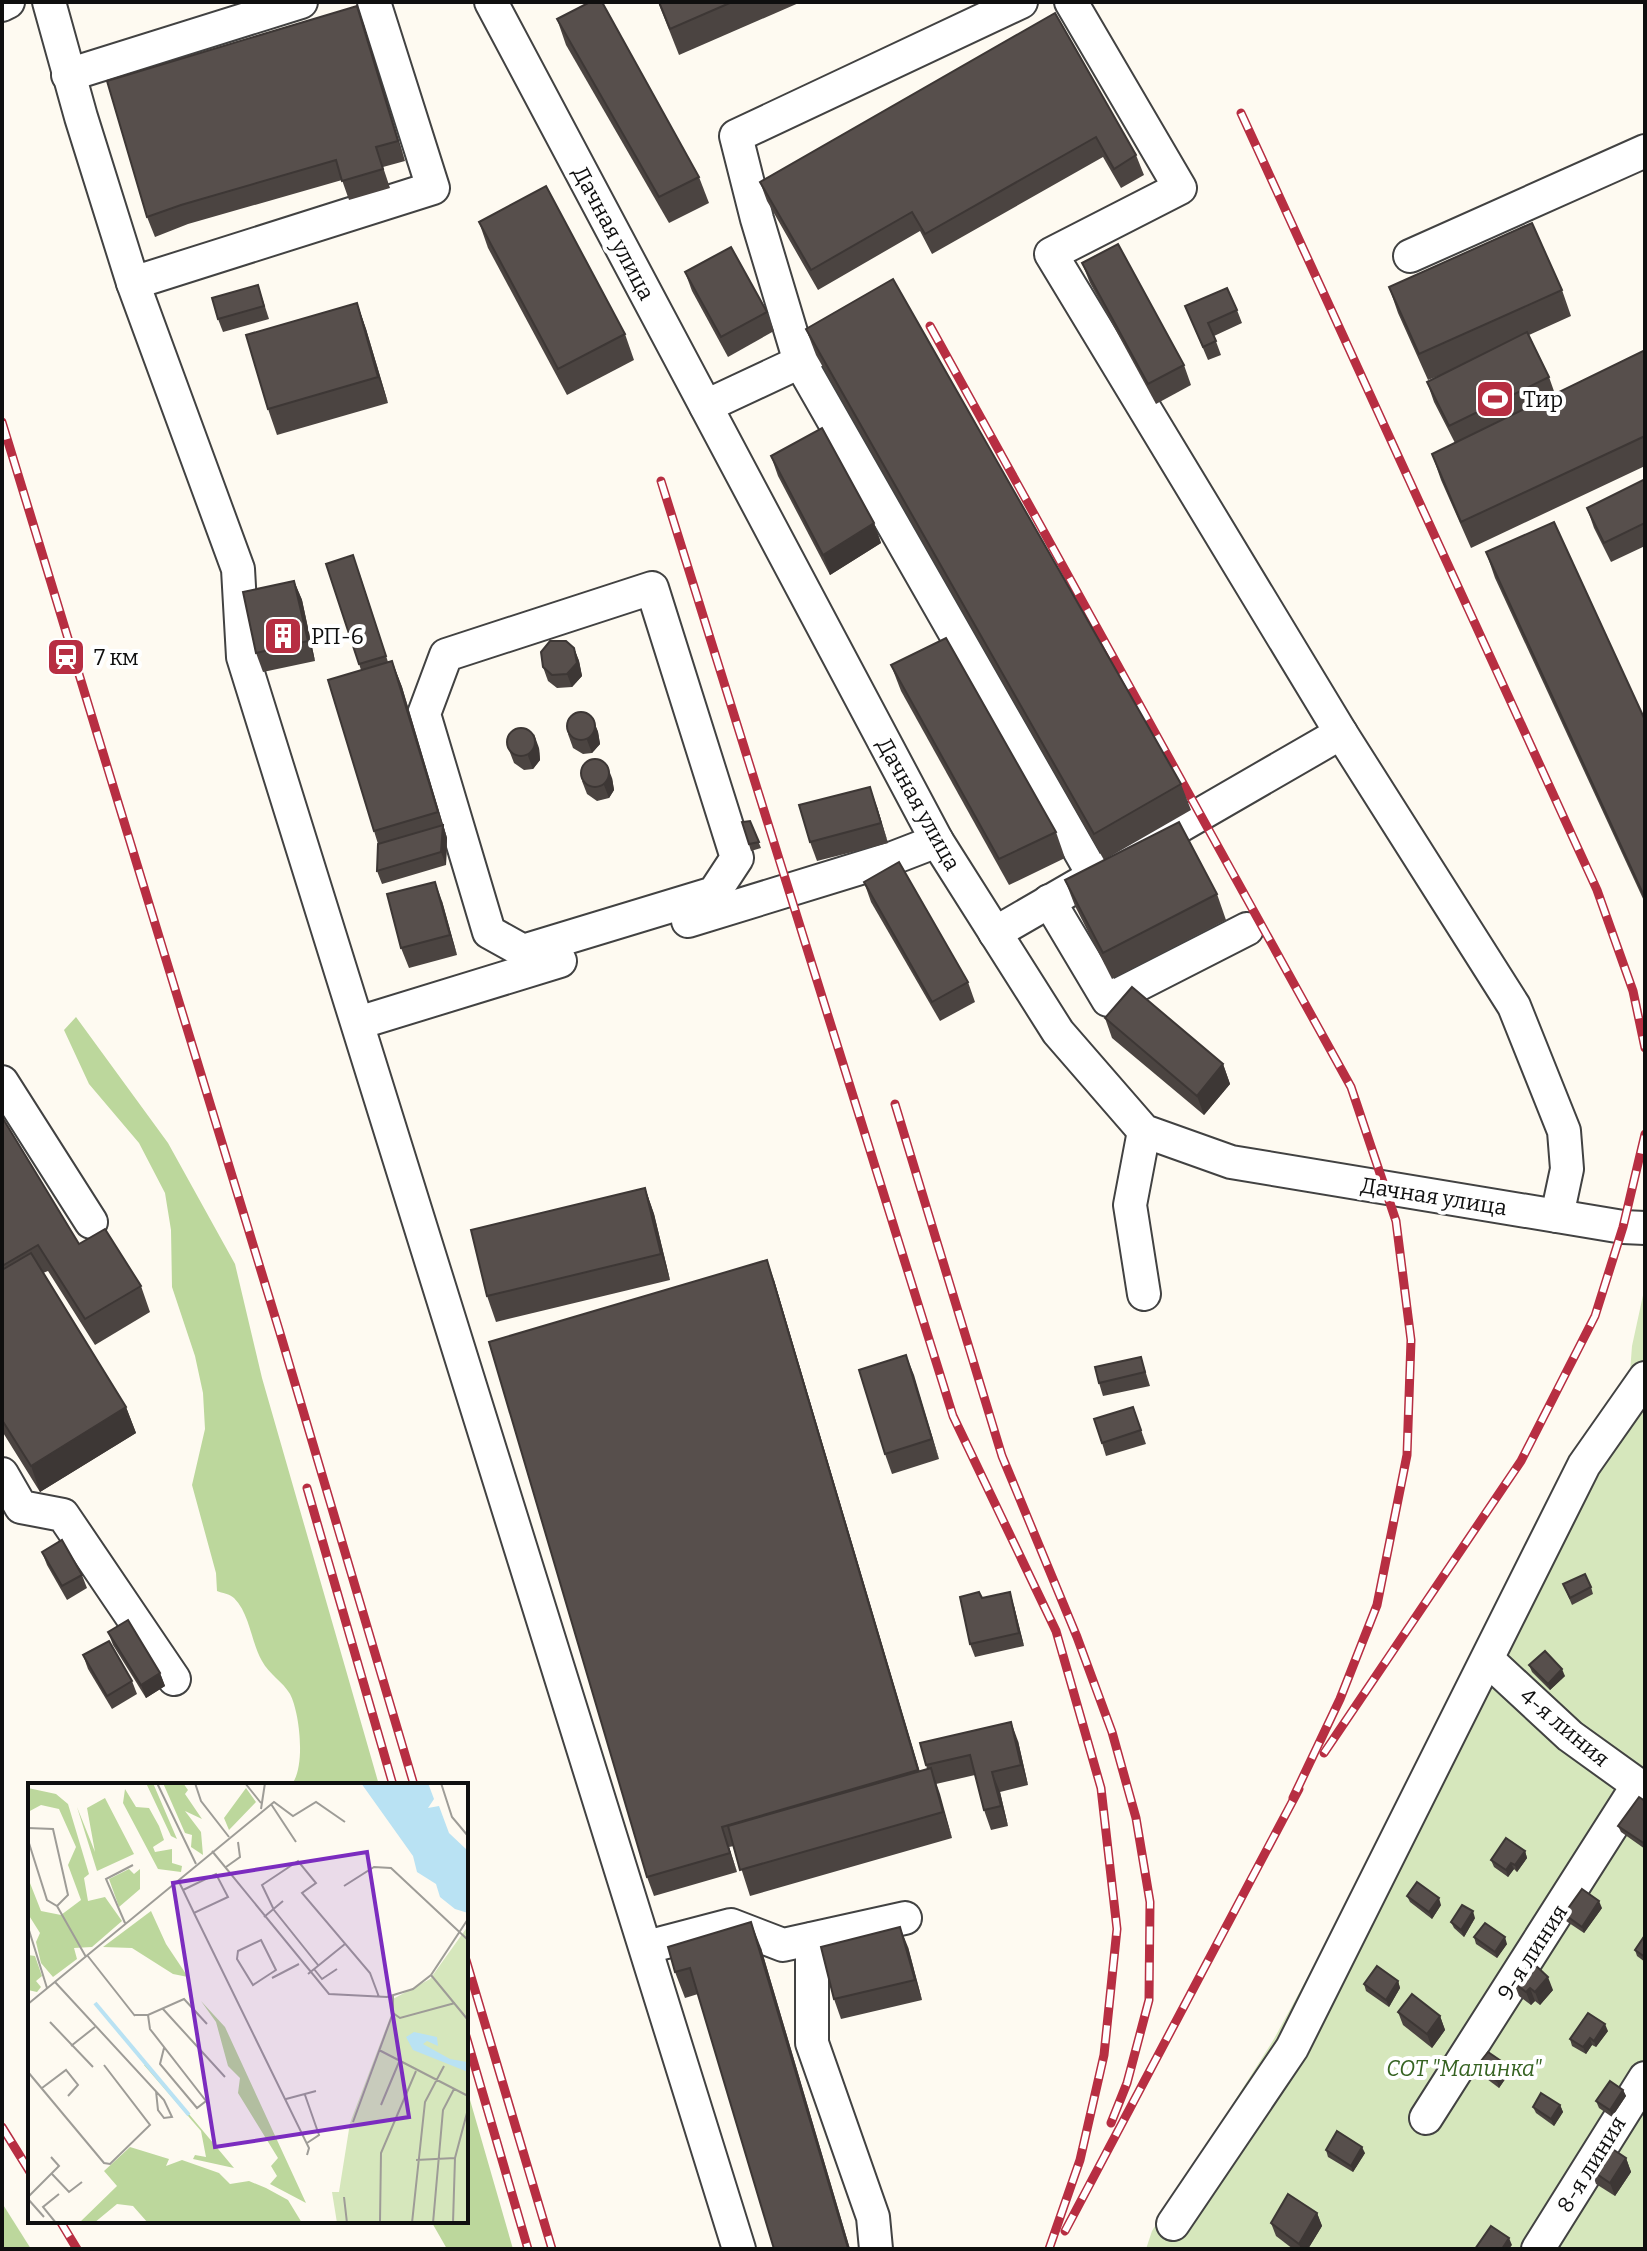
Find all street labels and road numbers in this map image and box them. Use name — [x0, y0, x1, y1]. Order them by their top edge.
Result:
street label: Дачная улица — [567, 162, 660, 305]
street label: Дачная улица — [871, 733, 966, 875]
street label: Дачная улица — [1359, 1172, 1509, 1221]
street label: 4-я линия — [1515, 1682, 1615, 1773]
street label: 9-я линия — [1492, 1900, 1573, 2005]
street label: 8-я линия — [1551, 2111, 1632, 2217]

